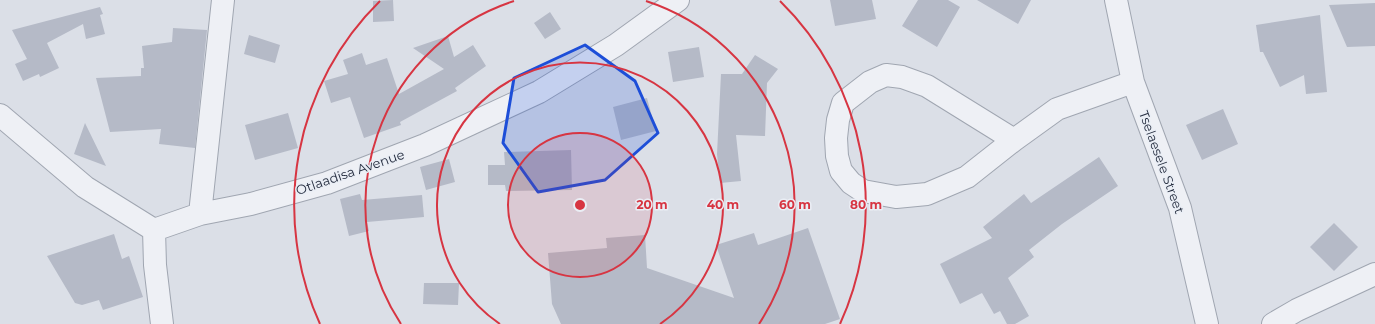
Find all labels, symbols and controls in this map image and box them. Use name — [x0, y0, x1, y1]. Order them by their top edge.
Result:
street label: Tselaesele Street — [1136, 108, 1188, 216]
street label: Otlaadisa Avenue — [294, 146, 407, 198]
text: 20 m — [636, 197, 668, 212]
text: 40 m — [707, 197, 739, 212]
text: 60 m — [779, 197, 811, 212]
text: 80 m — [850, 197, 882, 212]
centre of rings — [573, 198, 587, 212]

